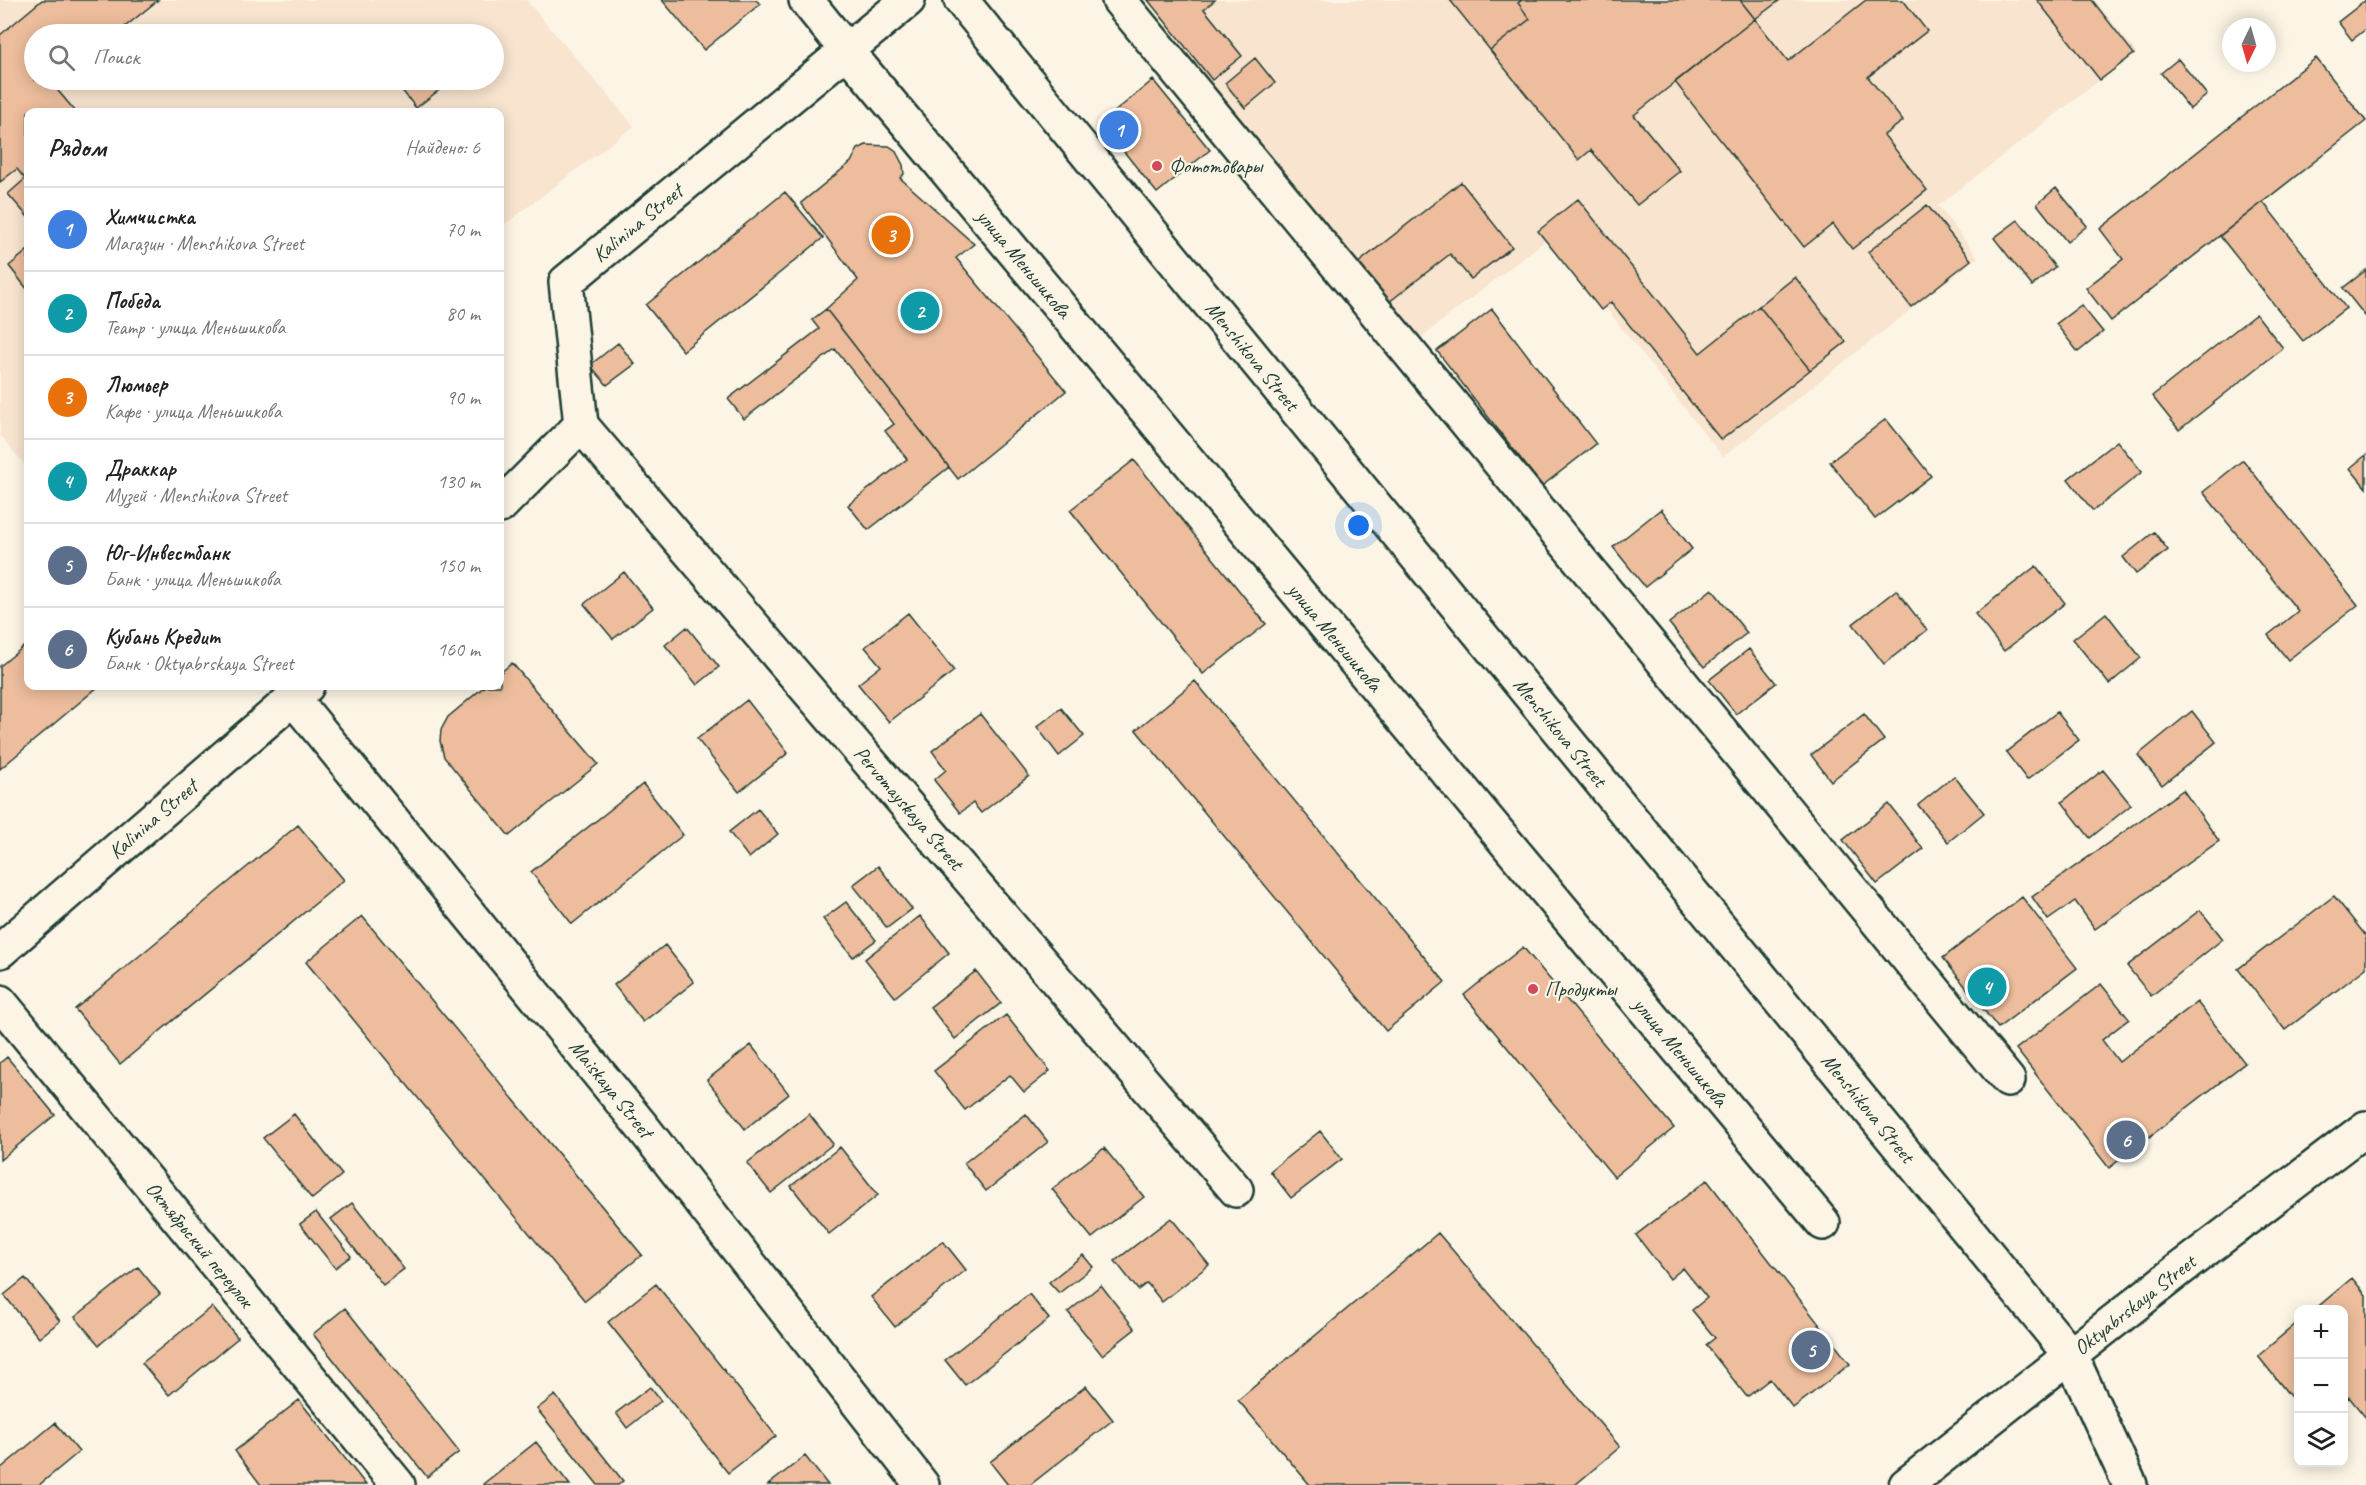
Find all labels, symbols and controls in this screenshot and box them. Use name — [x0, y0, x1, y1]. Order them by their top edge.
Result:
north arrow — [2222, 18, 2276, 72]
search box — [24, 24, 504, 90]
icon: search — [45, 41, 78, 74]
text: Поиск — [93, 43, 139, 71]
pin: 1 — [1100, 108, 1138, 152]
text: Рядом — [48, 131, 106, 164]
text: Найдено: 6 — [405, 135, 480, 160]
place label: Фототовары — [1169, 153, 1264, 179]
marker: Фототовары — [1150, 159, 1164, 173]
street label: Kalinina Street — [587, 176, 690, 268]
street label: улица Меньшикова — [970, 202, 1078, 325]
text: Химчистка — [105, 203, 195, 231]
pin: 3 — [872, 212, 910, 258]
text: 1 — [63, 217, 72, 242]
text: 70 m — [446, 217, 480, 242]
text: Магазин · Menshikova Street — [105, 231, 304, 256]
text: Победа — [105, 287, 160, 315]
pin: 2 — [900, 288, 940, 334]
street label: Menshikova Street — [1200, 296, 1306, 418]
text: 2 — [63, 301, 72, 326]
text: 80 m — [446, 301, 480, 326]
text: Театр · улица Меньшикова — [105, 315, 285, 340]
text: Люмьер — [105, 371, 167, 399]
text: 3 — [63, 385, 72, 410]
text: 90 m — [446, 385, 480, 410]
text: Кафе · улица Меньшикова — [105, 399, 281, 424]
text: Драккар — [105, 455, 176, 483]
text: 4 — [63, 469, 72, 494]
text: 130 m — [437, 469, 480, 494]
text: Музей · Menshikova Street — [105, 483, 287, 508]
your location — [1344, 511, 1373, 540]
text: Юг-Инвестбанк — [105, 539, 229, 567]
text: 5 — [63, 553, 72, 578]
text: 150 m — [437, 553, 480, 578]
text: Банк · улица Меньшикова — [105, 567, 281, 592]
street label: улица Меньшикова — [1281, 576, 1389, 698]
text: Кубань Кредит — [105, 623, 221, 651]
text: 6 — [63, 637, 72, 662]
text: 160 m — [437, 637, 480, 662]
text: Банк · Oktyabrskaya Street — [105, 651, 294, 676]
street label: Menshikova Street — [1508, 672, 1614, 794]
street label: Pervomayskaya Street — [848, 740, 971, 877]
street label: Kalinina Street — [103, 771, 205, 865]
pin: 4 — [1968, 964, 2006, 1010]
place label: Продукты — [1545, 976, 1618, 1002]
marker: Продукты — [1526, 982, 1540, 996]
street label: улица Меньшикова — [1626, 991, 1735, 1113]
street label: Maiskaya Street — [564, 1034, 661, 1145]
street label: Menshikova Street — [1816, 1048, 1922, 1170]
pin: 6 — [2106, 1118, 2146, 1162]
street label: Октябрьский переулок — [140, 1176, 261, 1314]
street label: Oktyabrskaya Street — [2068, 1248, 2202, 1361]
map controls — [2294, 1305, 2348, 1467]
button: + — [2294, 1305, 2348, 1359]
pin: 5 — [1792, 1328, 1830, 1372]
button: − — [2294, 1359, 2348, 1413]
button: layers — [2294, 1413, 2348, 1467]

